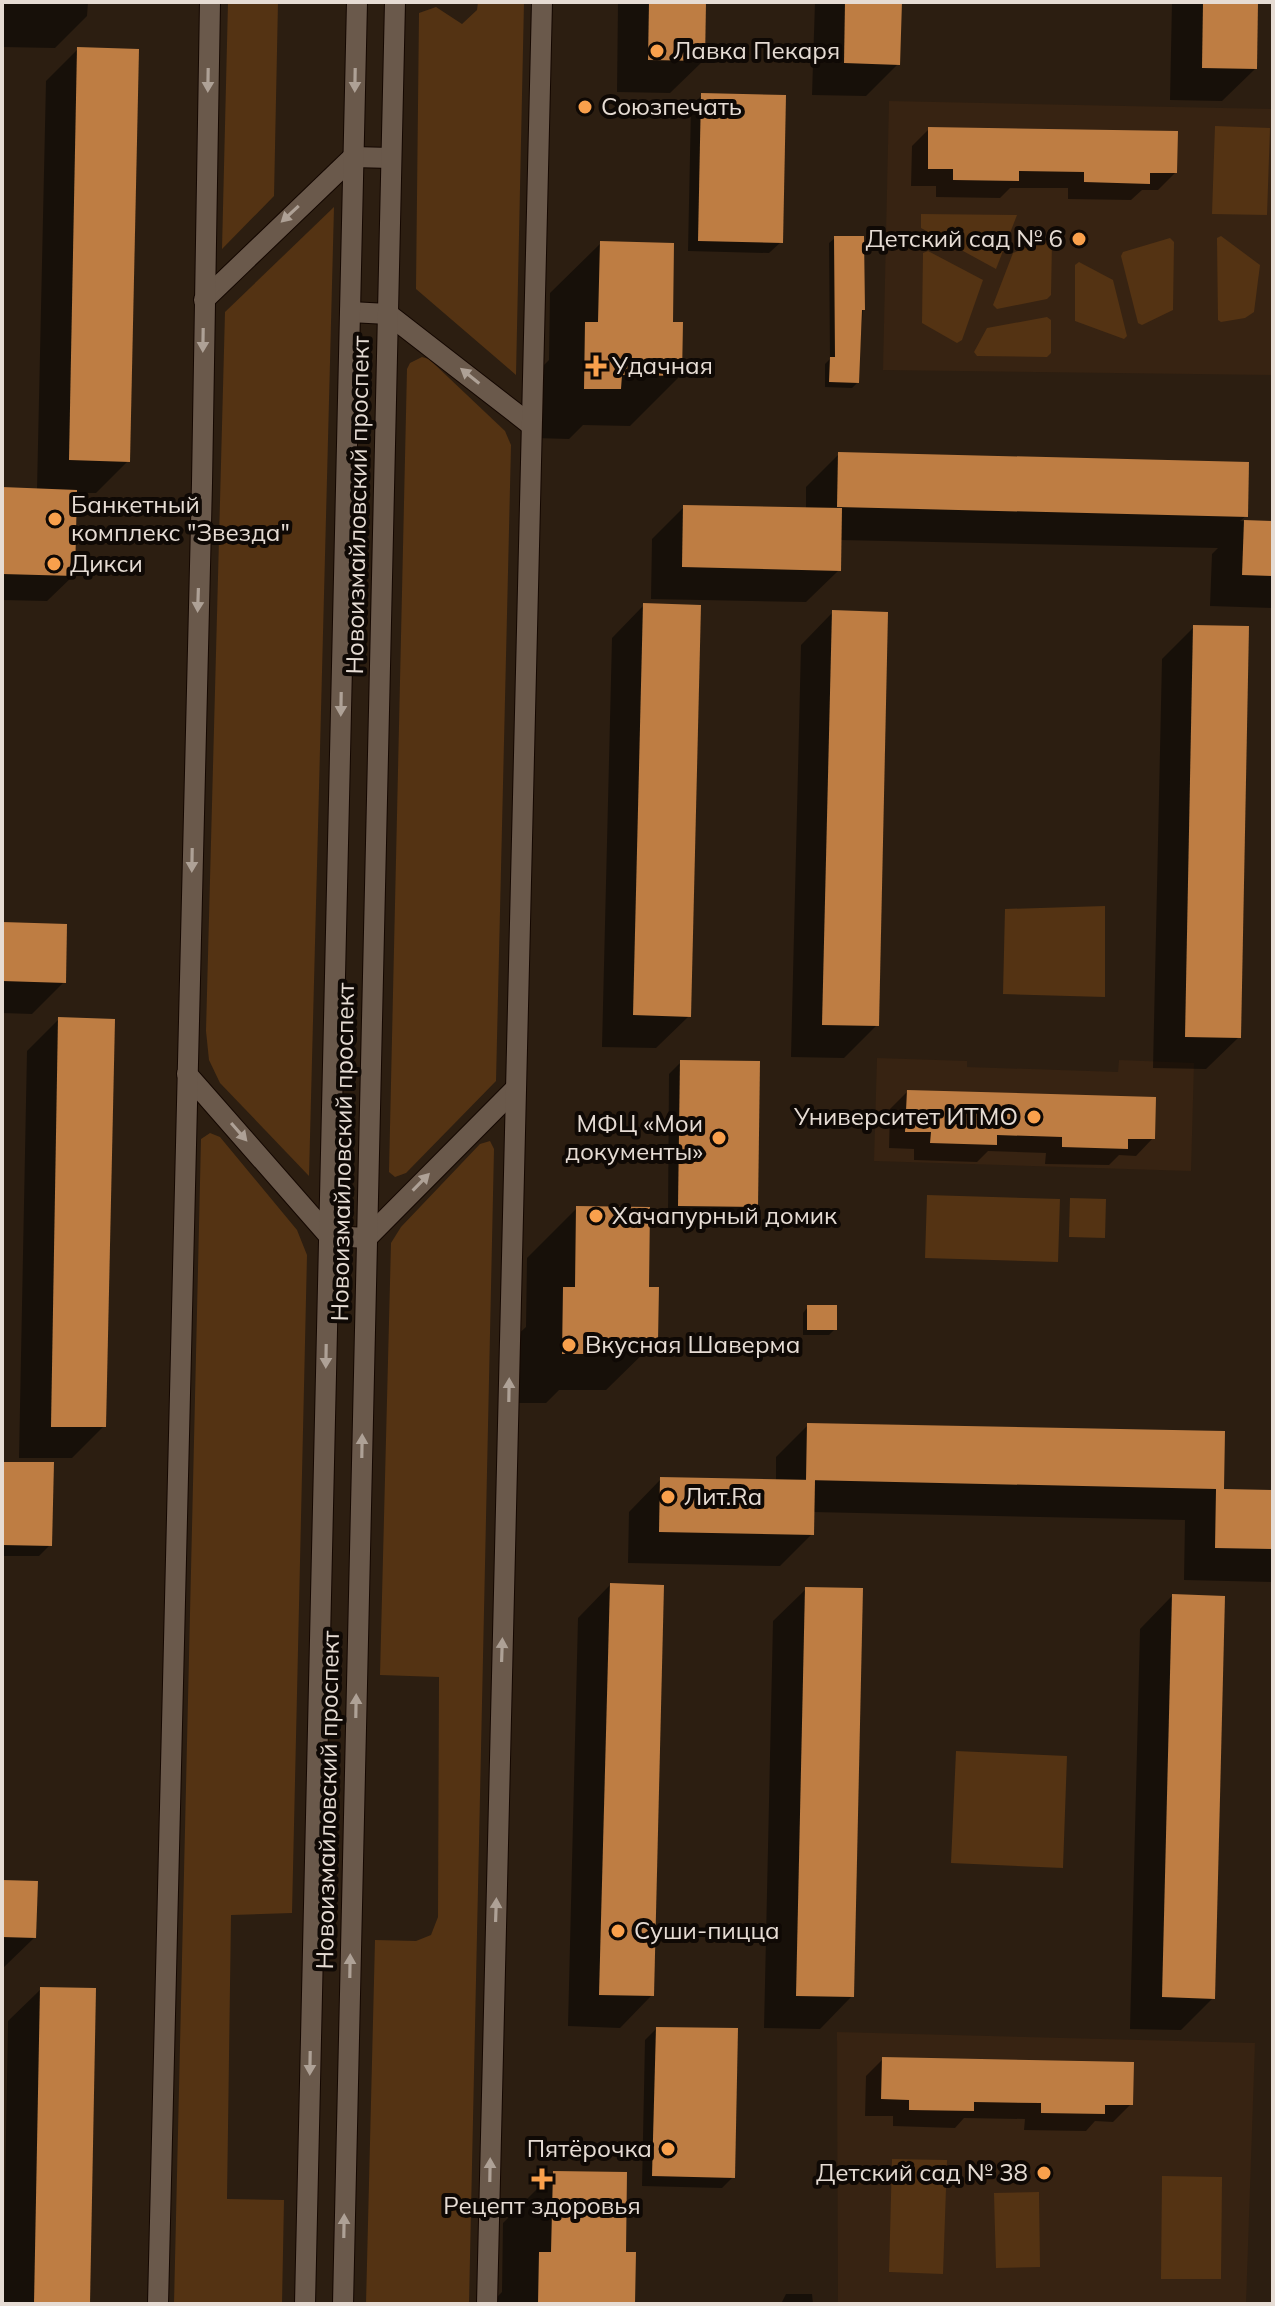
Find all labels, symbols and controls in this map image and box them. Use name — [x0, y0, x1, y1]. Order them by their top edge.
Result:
place label: Лавка Пекаря — [673, 35, 840, 65]
marker: Лавка Пекаря — [648, 42, 666, 60]
one-way arrow — [202, 68, 214, 93]
one-way arrow — [349, 68, 361, 93]
place label: Союзпечать — [601, 91, 742, 121]
marker: Союзпечать — [576, 98, 594, 116]
one-way arrow — [281, 205, 300, 223]
place label: Детский сад № 6 — [865, 223, 1063, 253]
marker: Детский сад № 6 — [1070, 230, 1088, 248]
one-way arrow — [197, 328, 210, 353]
street label: Новоизмайловский проспект — [339, 335, 375, 675]
place label: Удачная — [611, 350, 713, 380]
marker: Удачная — [587, 357, 605, 375]
one-way arrow — [460, 368, 480, 385]
place label: Банкетный комплекс "Звезда" — [71, 489, 290, 547]
marker: Банкетный комплекс "Звезда" — [46, 510, 64, 528]
place label: Дикси — [70, 548, 143, 578]
marker: Дикси — [45, 555, 63, 573]
one-way arrow — [191, 588, 204, 613]
one-way arrow — [335, 692, 347, 717]
one-way arrow — [185, 848, 198, 873]
street label: Новоизмайловский проспект — [324, 982, 360, 1322]
place label: Университет ИТМО — [793, 1101, 1018, 1131]
place label: МФЦ «Мои документы» — [565, 1108, 703, 1166]
marker: Университет ИТМО — [1025, 1108, 1043, 1126]
one-way arrow — [229, 1123, 247, 1142]
marker: МФЦ «Мои документы» — [710, 1129, 728, 1147]
one-way arrow — [412, 1173, 430, 1192]
place label: Хачапурный домик — [612, 1200, 837, 1230]
marker: Хачапурный домик — [587, 1207, 605, 1225]
place label: Вкусная Шаверма — [585, 1329, 800, 1359]
marker: Вкусная Шаверма — [560, 1336, 578, 1354]
one-way arrow — [320, 1344, 333, 1369]
one-way arrow — [502, 1377, 515, 1402]
one-way arrow — [356, 1433, 368, 1458]
place label: Лит.Ra — [684, 1481, 762, 1511]
marker: Лит.Ra — [659, 1488, 677, 1506]
street label: Новоизмайловский проспект — [309, 1630, 345, 1970]
one-way arrow — [496, 1637, 509, 1662]
one-way arrow — [350, 1693, 362, 1718]
one-way arrow — [489, 1897, 502, 1922]
place label: Суши-пицца — [634, 1915, 780, 1945]
marker: Суши-пицца — [609, 1922, 627, 1940]
one-way arrow — [344, 1953, 357, 1978]
one-way arrow — [304, 2051, 316, 2076]
place label: Пятёрочка — [527, 2133, 652, 2163]
marker: Пятёрочка — [659, 2140, 677, 2158]
one-way arrow — [484, 2157, 496, 2182]
place label: Детский сад № 38 — [816, 2157, 1028, 2187]
marker: Детский сад № 38 — [1035, 2164, 1053, 2182]
marker: Рецепт здоровья — [533, 2170, 551, 2188]
place label: Рецепт здоровья — [443, 2190, 641, 2220]
one-way arrow — [338, 2213, 351, 2238]

